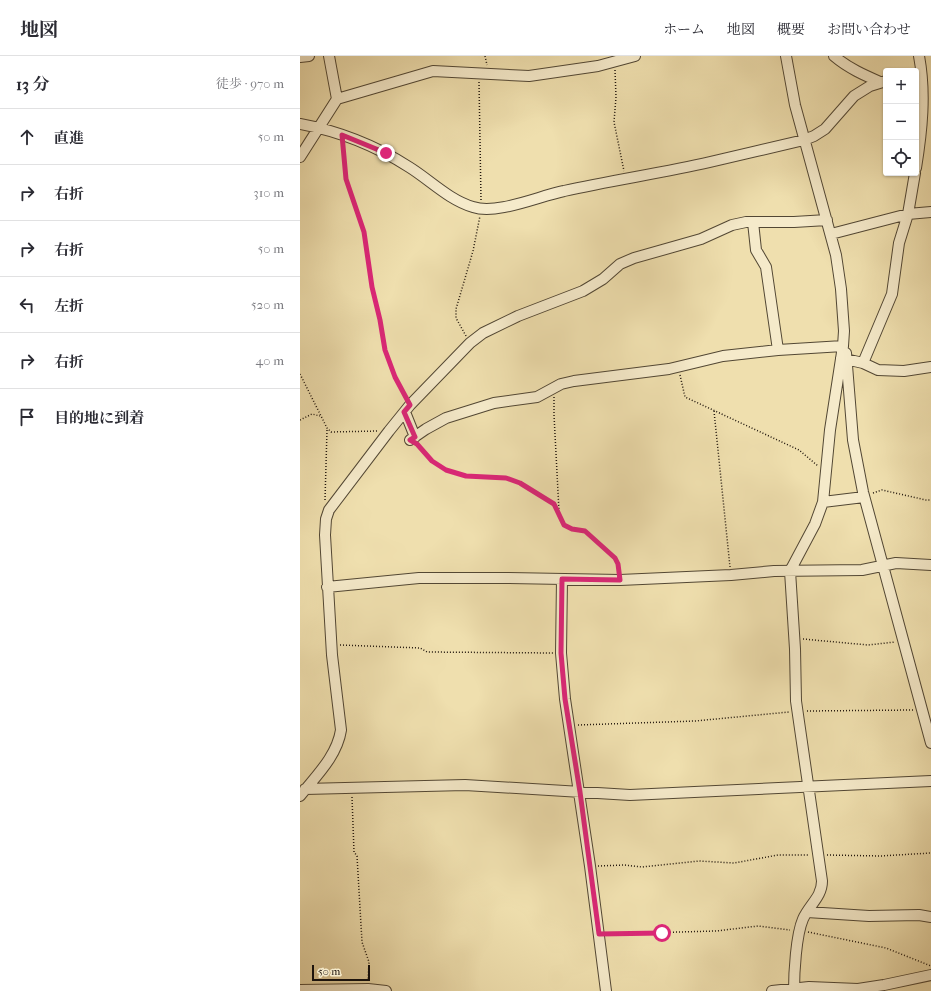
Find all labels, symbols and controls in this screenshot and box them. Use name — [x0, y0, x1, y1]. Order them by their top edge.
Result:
text: 地図 — [20, 19, 58, 41]
text: ホーム — [663, 21, 705, 38]
text: 地図 — [727, 21, 755, 38]
text: 概要 — [777, 21, 805, 38]
text: お問い合わせ — [827, 21, 911, 38]
map controls — [883, 68, 919, 176]
button: + — [883, 68, 919, 104]
text: 13 分 — [16, 74, 50, 94]
text: 徒歩 · 970 m — [216, 76, 284, 91]
button: − — [883, 104, 919, 140]
icon: ahead — [16, 126, 38, 148]
text: 直進 — [54, 129, 84, 147]
text: 50 m — [258, 129, 284, 144]
button: locate — [883, 140, 919, 176]
route end — [377, 144, 395, 162]
icon: right — [16, 182, 38, 204]
text: 右折 — [54, 185, 84, 203]
text: 310 m — [253, 185, 284, 200]
icon: right — [16, 238, 38, 260]
text: 右折 — [54, 241, 84, 259]
text: 50 m — [258, 241, 284, 256]
icon: left — [16, 294, 38, 316]
text: 左折 — [54, 297, 84, 315]
text: 520 m — [251, 297, 284, 312]
icon: right — [16, 350, 38, 372]
text: 右折 — [54, 353, 84, 371]
text: 40 m — [256, 353, 284, 368]
icon: arrive — [16, 406, 38, 428]
text: 目的地に到着 — [54, 409, 144, 427]
route start — [653, 924, 671, 942]
scale bar — [312, 963, 370, 982]
text: 50 m — [318, 965, 340, 978]

